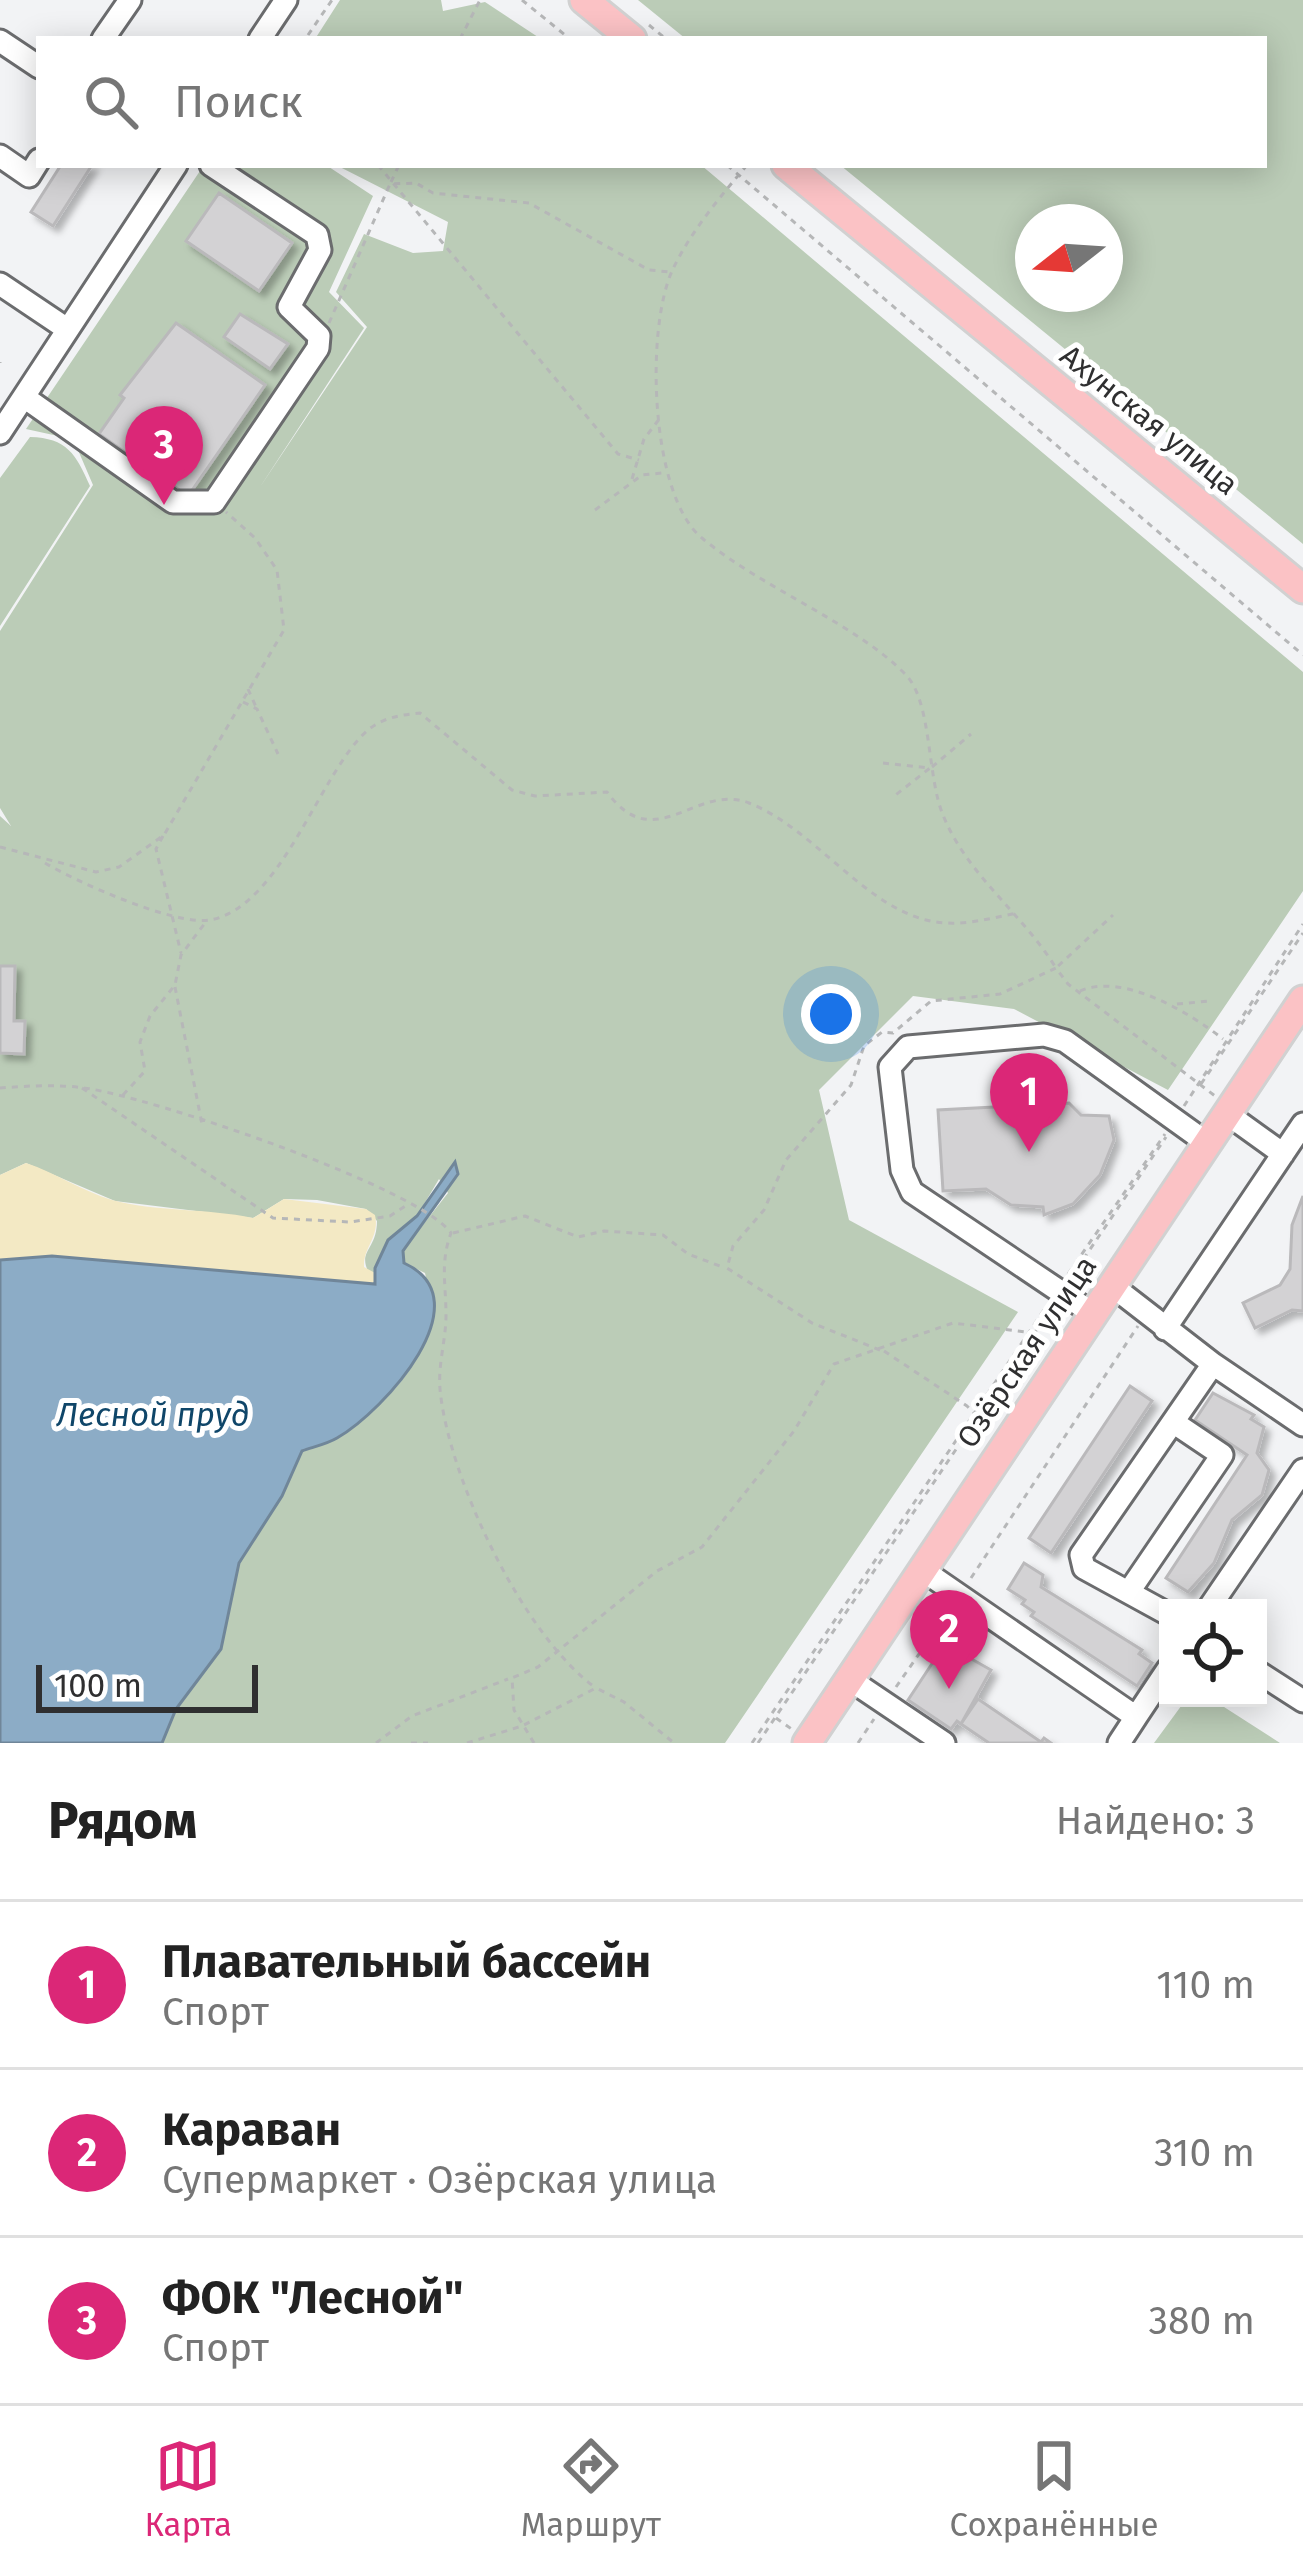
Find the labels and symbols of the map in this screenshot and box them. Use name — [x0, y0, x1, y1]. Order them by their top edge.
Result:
north arrow — [1015, 204, 1123, 312]
street label: Ахунская улица — [1053, 337, 1245, 503]
pin: 3 — [125, 406, 203, 505]
your location — [801, 984, 861, 1044]
pin: 1 — [990, 1053, 1068, 1152]
street label: Озёрская улица — [950, 1249, 1104, 1455]
water label: Лесной пруд — [56, 1395, 249, 1435]
pin: 2 — [910, 1590, 988, 1689]
scale bar — [36, 1659, 258, 1712]

